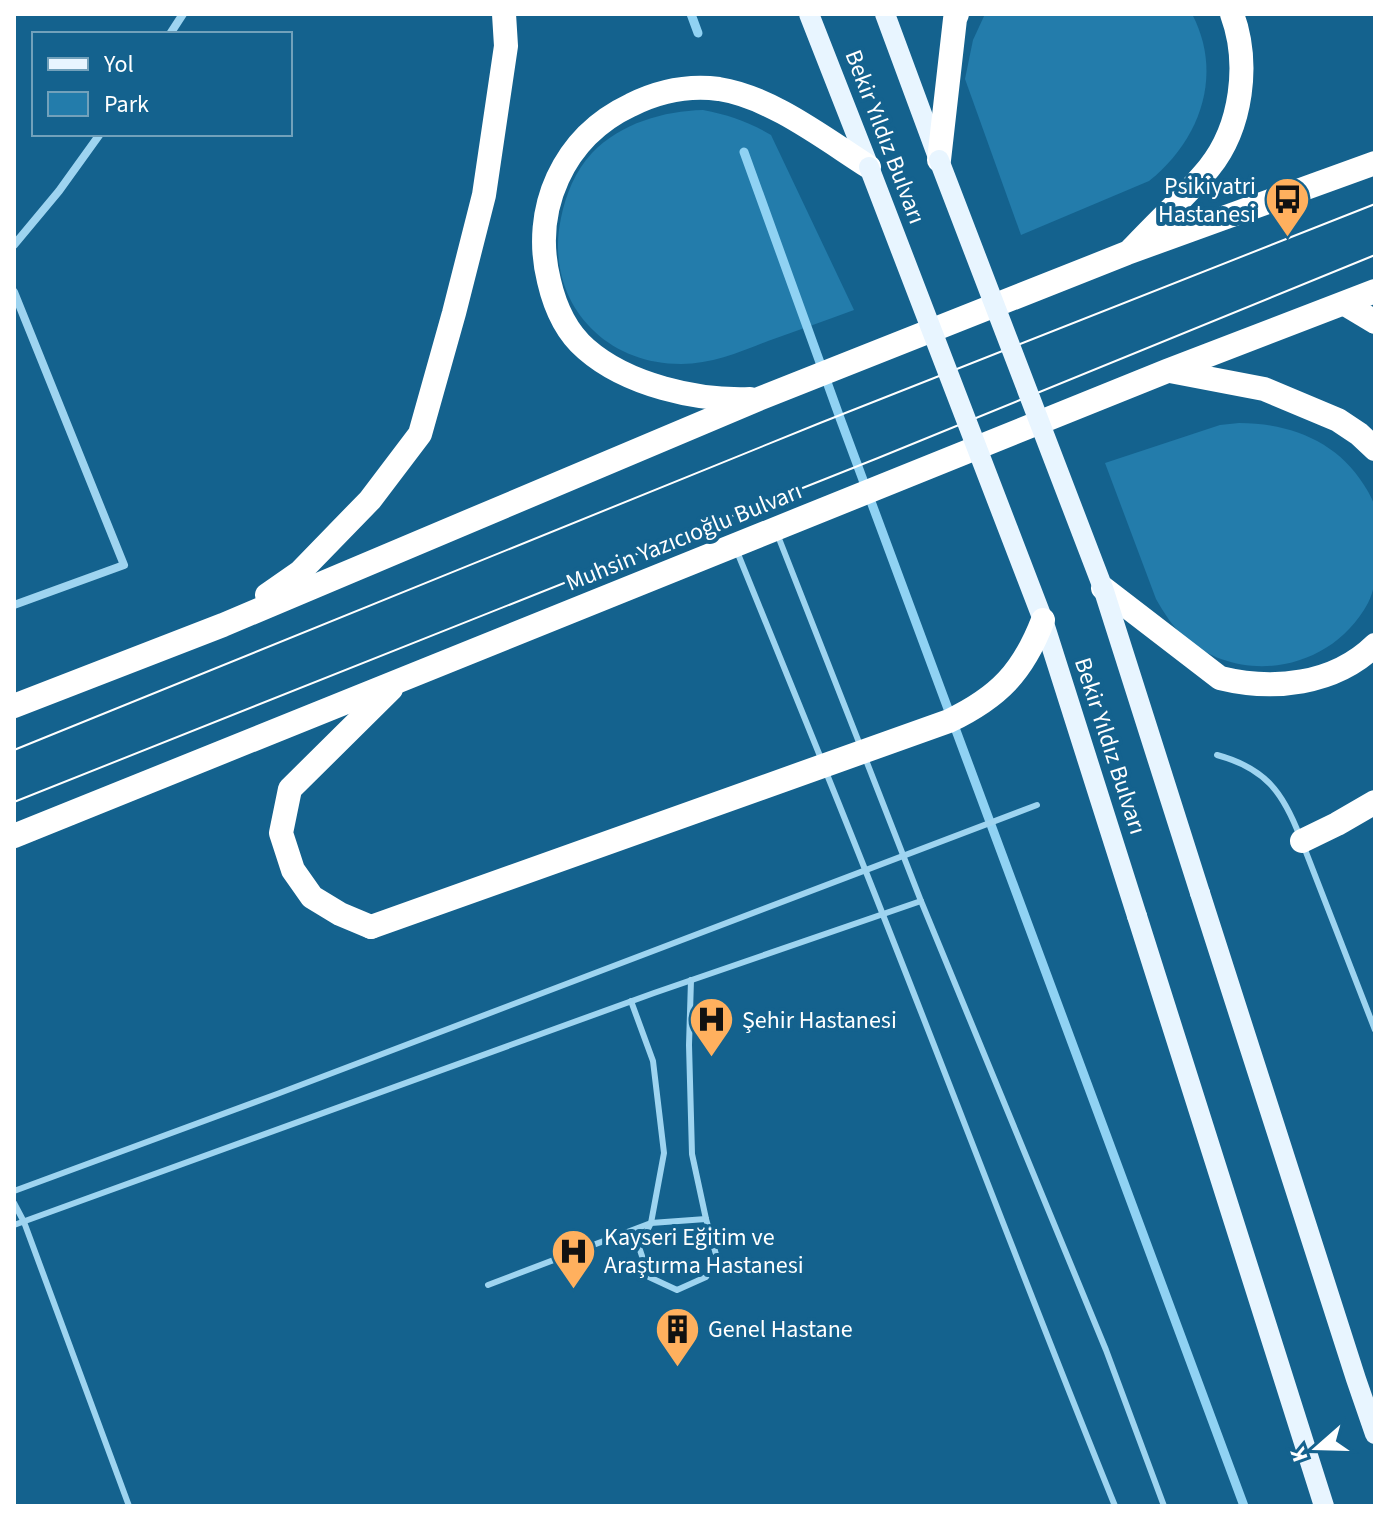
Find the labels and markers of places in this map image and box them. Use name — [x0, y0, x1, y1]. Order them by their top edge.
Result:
place label: Psikiyatri Hastanesi — [1158, 169, 1256, 232]
bus stop icon: Psikiyatri Hastanesi — [1263, 176, 1311, 239]
hospital icon: Şehir Hastanesi — [687, 996, 735, 1059]
place label: Şehir Hastanesi — [742, 1003, 897, 1038]
place label: Kayseri Eğitim ve Araştırma Hastanesi — [604, 1220, 804, 1283]
hospital icon: Kayseri Eğitim ve Araştırma Hastanesi — [549, 1227, 597, 1290]
building icon: Genel Hastane — [653, 1305, 701, 1368]
place label: Genel Hastane — [708, 1312, 853, 1347]

